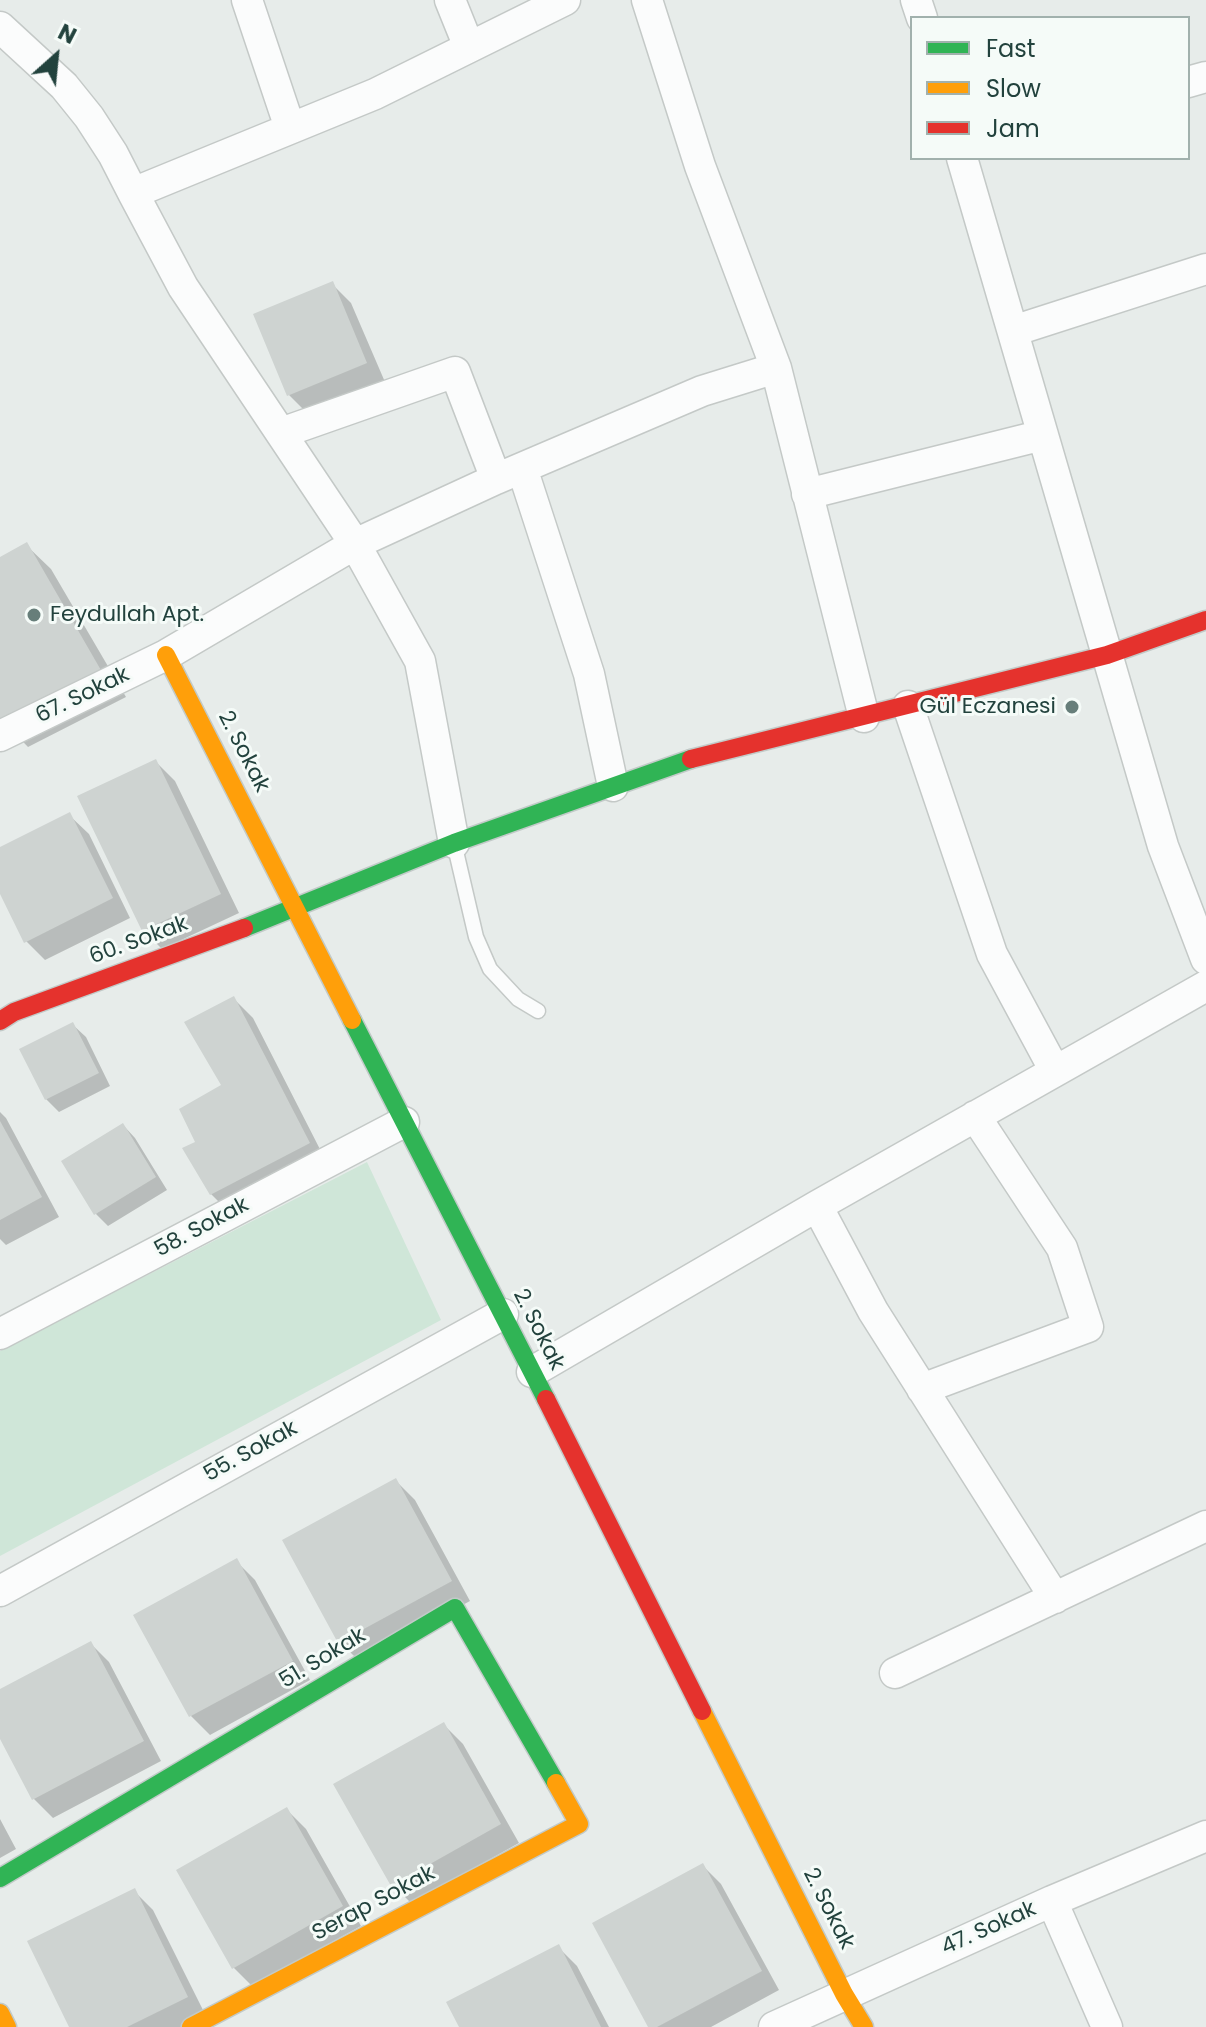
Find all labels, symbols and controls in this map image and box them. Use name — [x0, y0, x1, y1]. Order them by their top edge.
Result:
north arrow — [16, 16, 96, 96]
legend — [910, 16, 1190, 160]
text: N — [53, 17, 82, 52]
text: Fast — [986, 32, 1036, 65]
text: Slow — [986, 72, 1041, 105]
text: Jam — [986, 112, 1040, 145]
place label: Feydullah Apt. — [50, 602, 204, 628]
marker: Feydullah Apt. — [25, 606, 43, 624]
street label: 67. Sokak — [32, 662, 134, 730]
place label: Gül Eczanesi — [919, 694, 1056, 720]
marker: Gül Eczanesi — [1063, 698, 1081, 716]
street label: 2. Sokak — [211, 707, 275, 797]
street label: 60. Sokak — [86, 911, 192, 971]
street label: 58. Sokak — [150, 1192, 254, 1264]
street label: 2. Sokak — [506, 1285, 570, 1375]
street label: 55. Sokak — [200, 1416, 302, 1488]
street label: 51. Sokak — [275, 1623, 371, 1695]
street label: Serap Sokak — [308, 1861, 440, 1947]
street label: 2. Sokak — [796, 1864, 860, 1954]
street label: 47. Sokak — [938, 1896, 1040, 1962]

